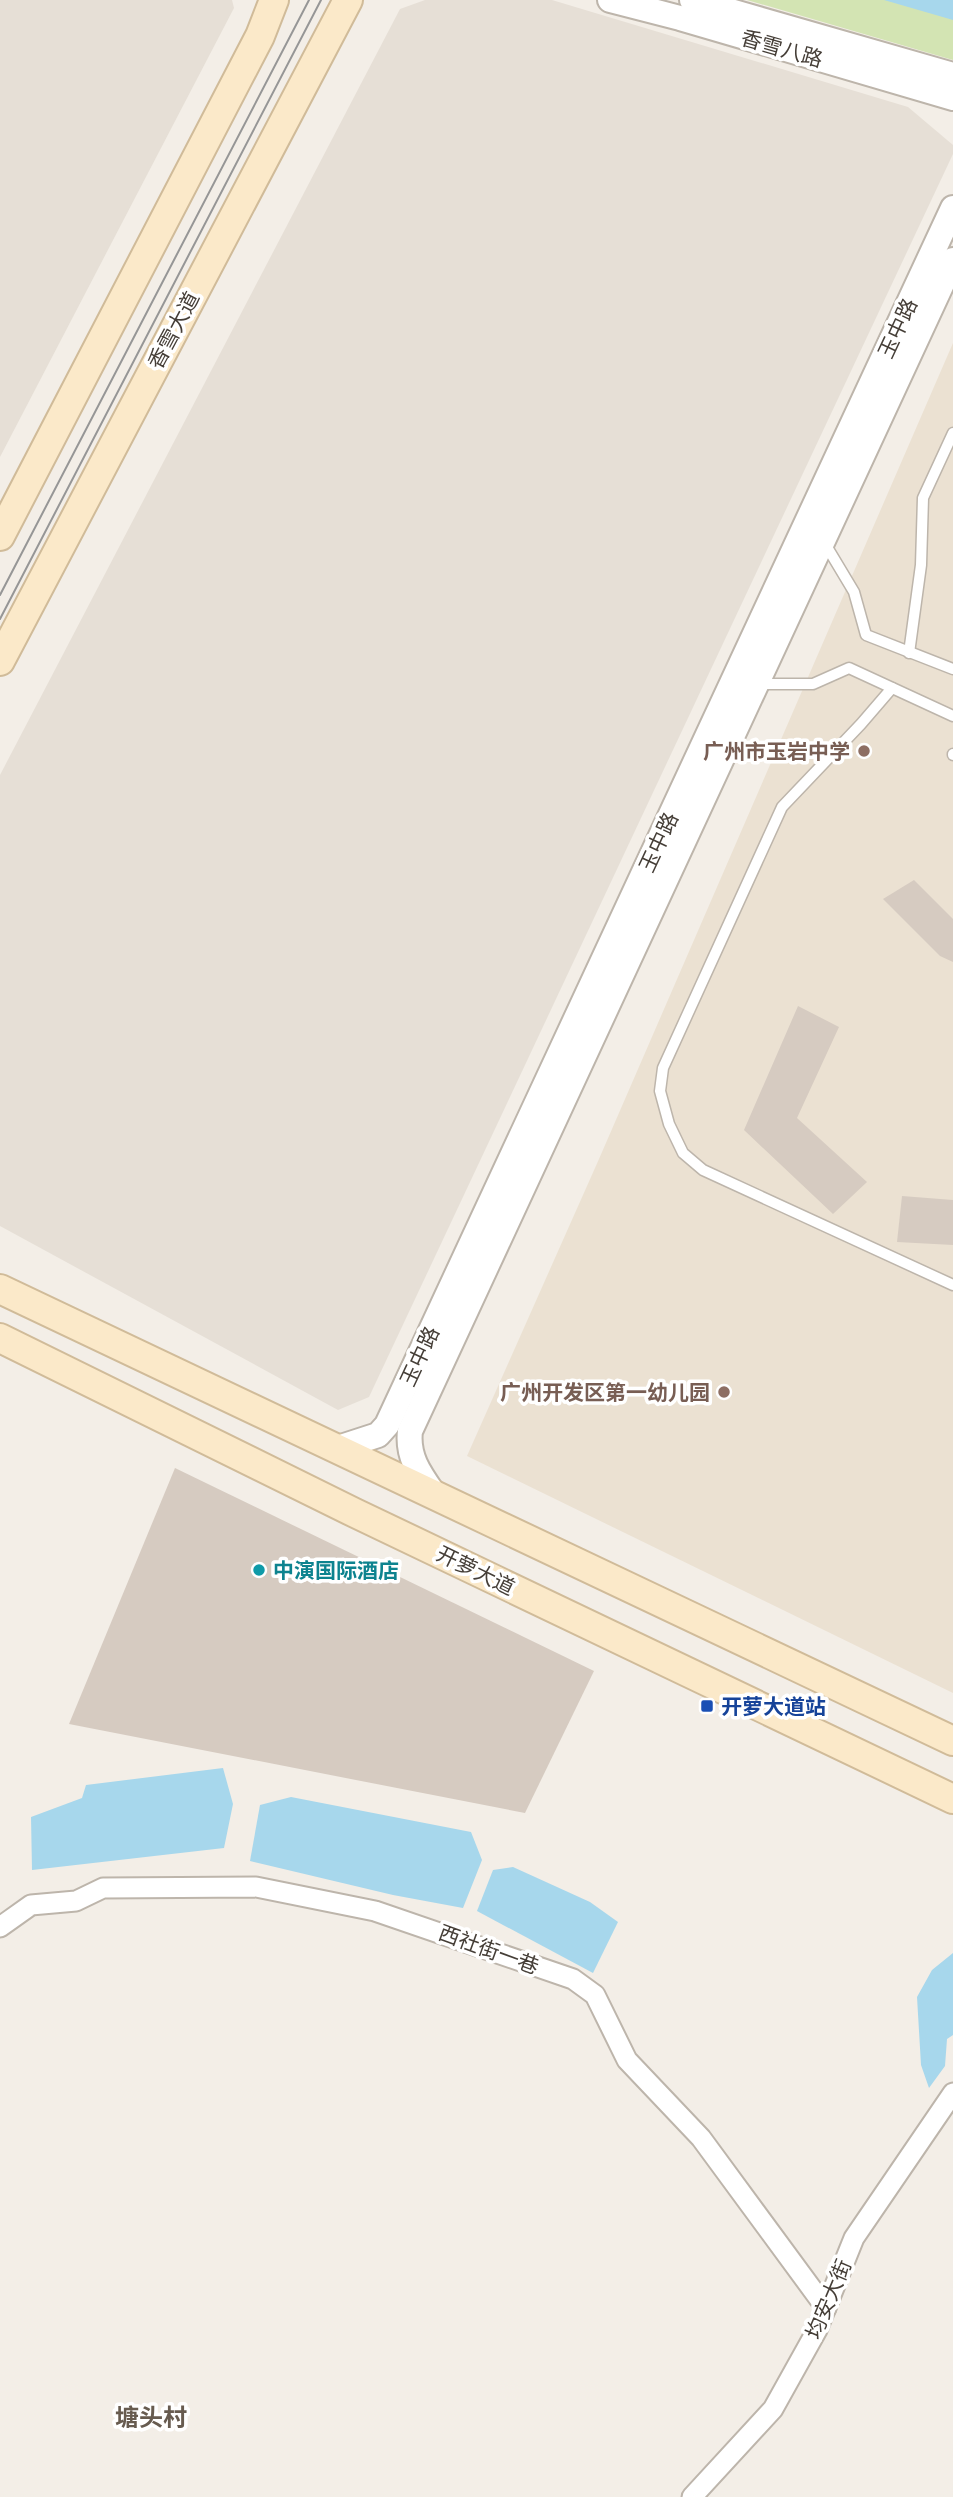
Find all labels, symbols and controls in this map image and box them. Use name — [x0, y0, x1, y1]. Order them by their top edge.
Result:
street label: 香雪八路 — [738, 25, 826, 71]
street label: 香雪大道 — [143, 287, 203, 373]
street label: 玉中路 — [873, 294, 921, 362]
place label: 广州市玉岩中学 — [703, 739, 850, 763]
marker: 广州市玉岩中学 — [856, 743, 872, 759]
street label: 玉中路 — [634, 808, 682, 876]
street label: 玉中路 — [395, 1322, 443, 1390]
place label: 广州开发区第一幼儿园 — [500, 1380, 710, 1404]
marker: 广州开发区第一幼儿园 — [716, 1384, 732, 1400]
street label: 开萝大道 — [433, 1541, 519, 1599]
place label: 中演国际酒店 — [273, 1558, 399, 1582]
marker: 中演国际酒店 — [251, 1562, 267, 1578]
place label: 开萝大道站 — [721, 1694, 826, 1718]
marker: 开萝大道站 — [699, 1698, 715, 1714]
street label: 西社街一巷 — [436, 1920, 542, 1978]
street label: 均安大街 — [801, 2256, 855, 2342]
district label: 塘头村 — [115, 2404, 187, 2431]

